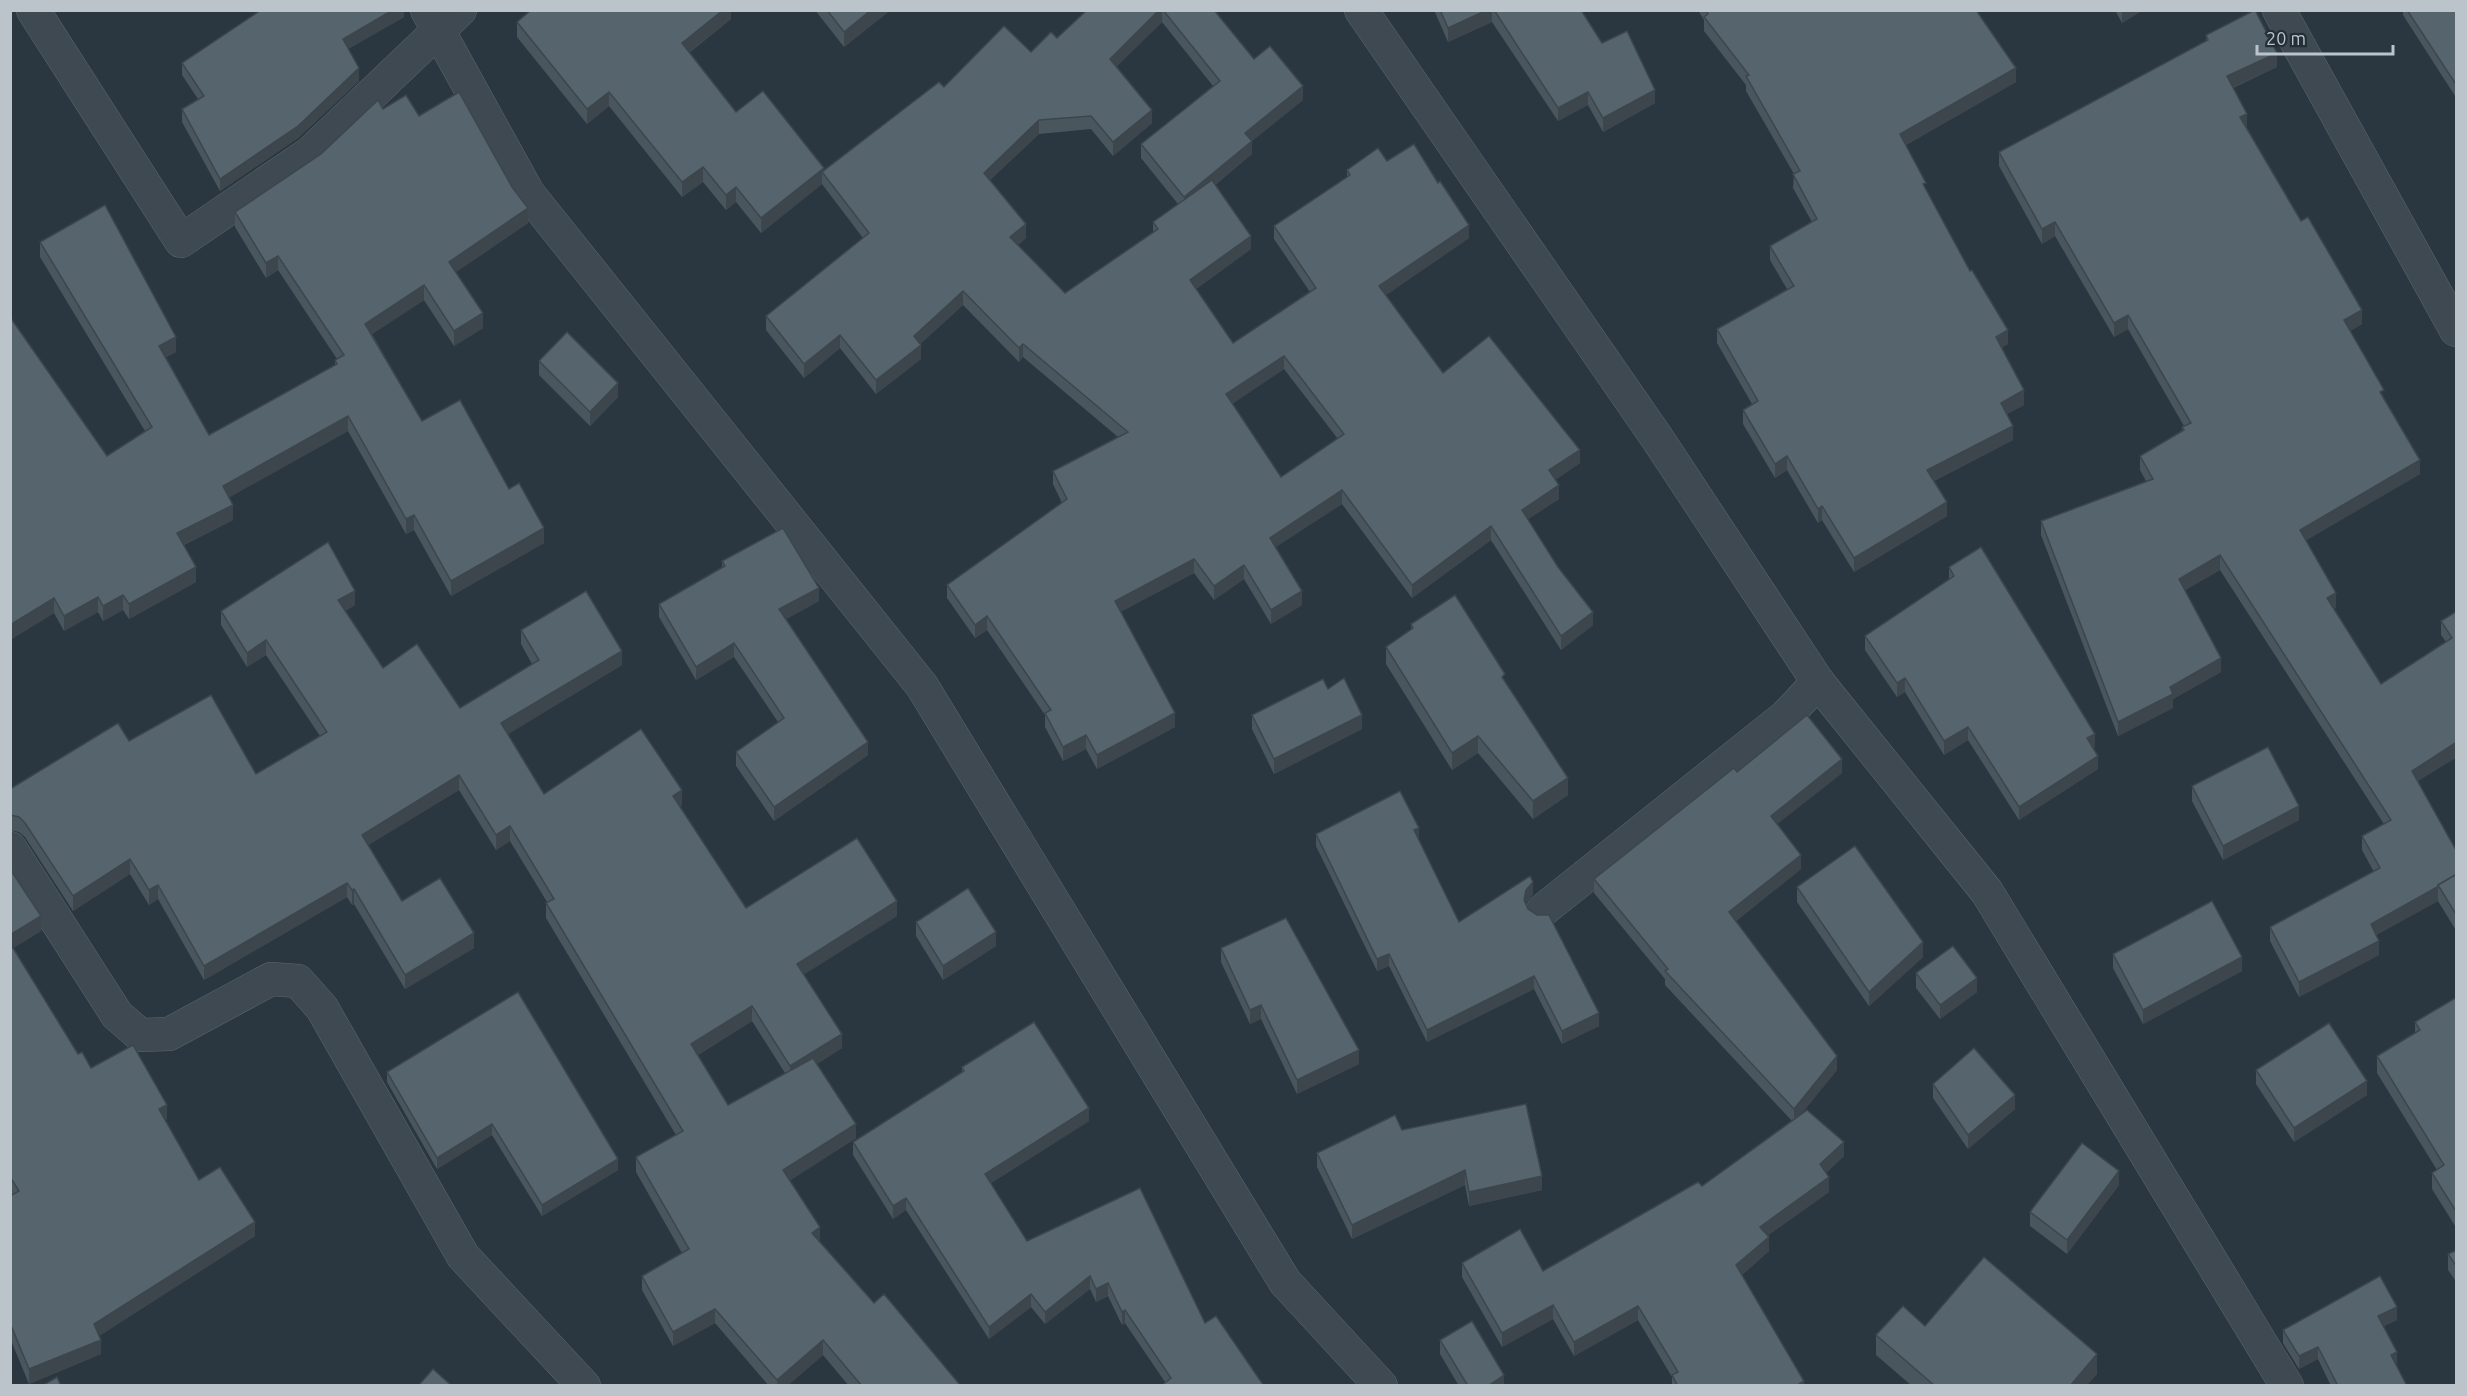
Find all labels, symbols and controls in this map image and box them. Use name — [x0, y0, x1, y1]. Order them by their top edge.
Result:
scale bar — [2257, 18, 2394, 56]
text: 20 m — [2266, 28, 2306, 48]

